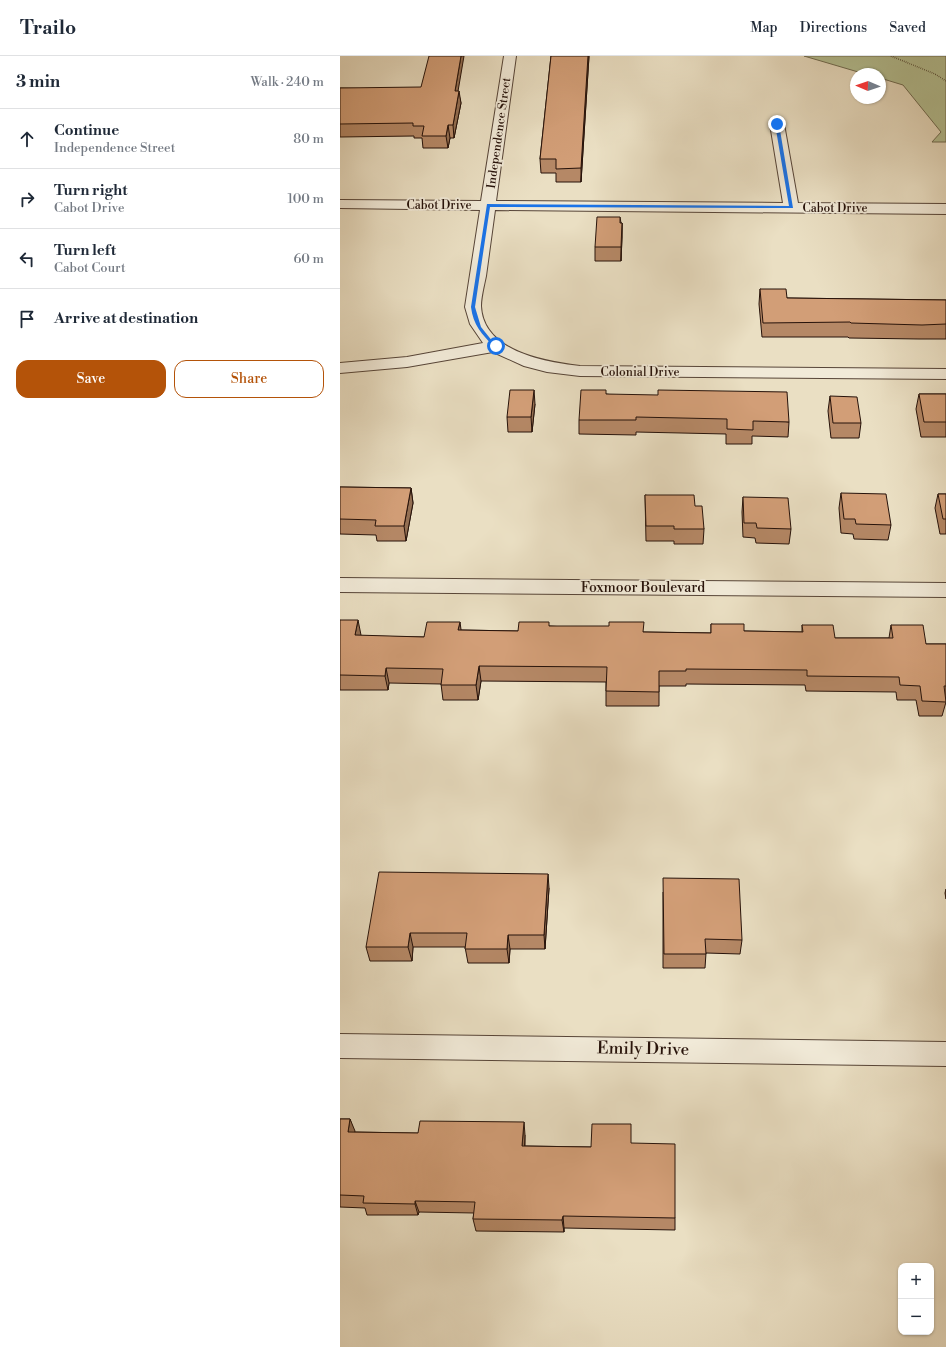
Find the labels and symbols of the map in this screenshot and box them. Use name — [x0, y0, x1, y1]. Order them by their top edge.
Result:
north arrow — [850, 68, 886, 104]
street label: Independence Street — [484, 76, 514, 189]
route end — [768, 115, 786, 133]
street label: Cabot Drive — [406, 198, 472, 213]
street label: Cabot Drive — [802, 201, 868, 216]
route start — [487, 337, 505, 355]
street label: Colonial Drive — [600, 365, 680, 380]
street label: Foxmoor Boulevard — [581, 579, 705, 597]
street label: Emily Drive — [597, 1037, 689, 1061]

